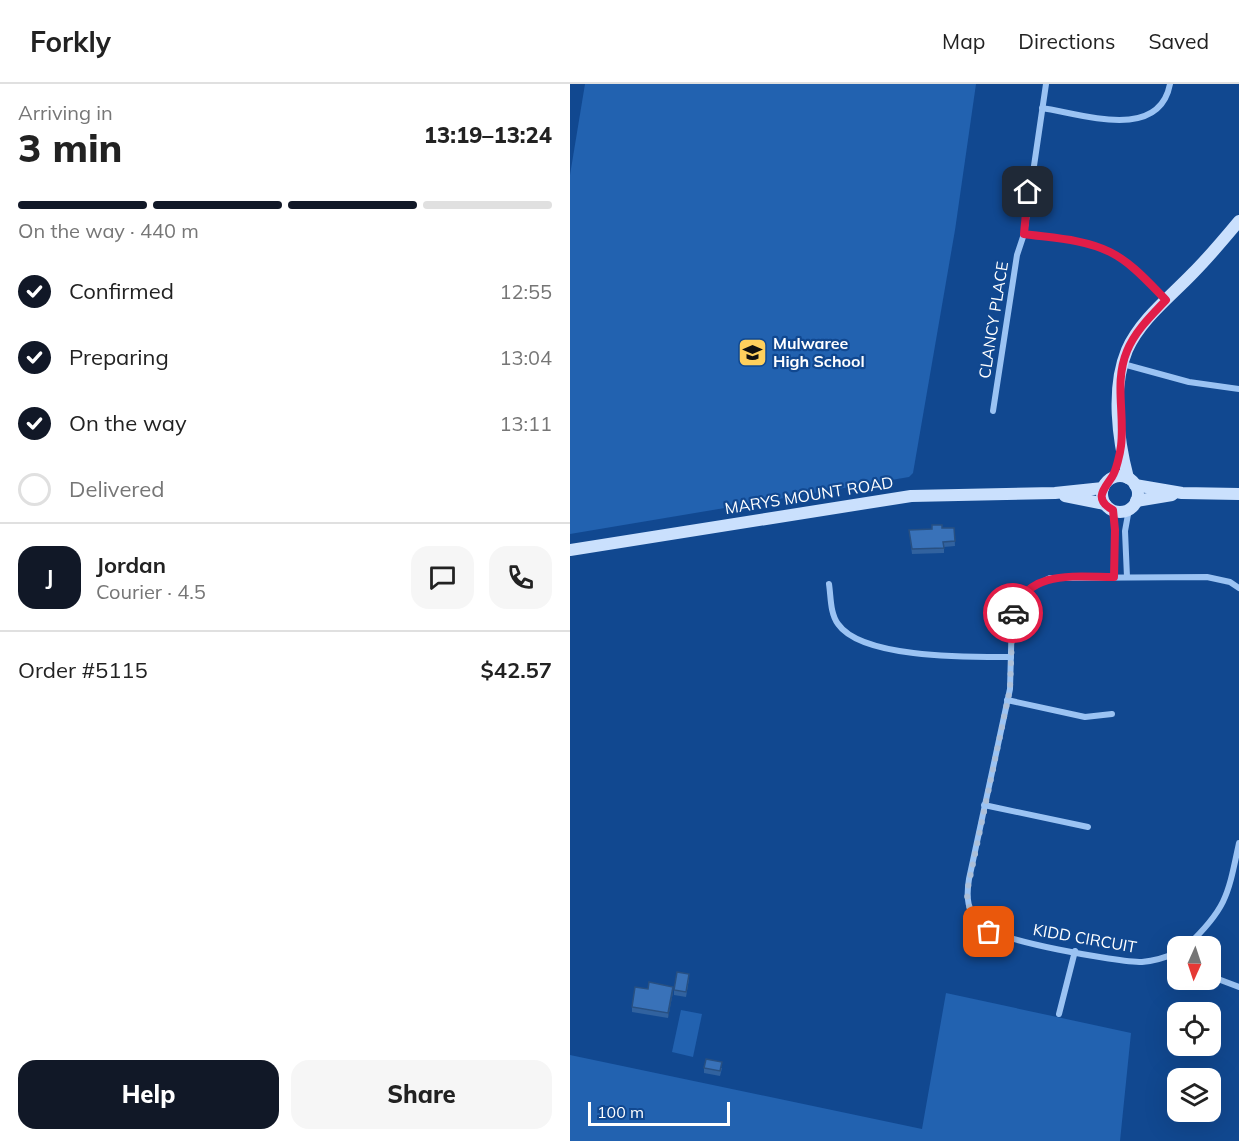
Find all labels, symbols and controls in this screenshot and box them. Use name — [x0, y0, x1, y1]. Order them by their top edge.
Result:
text: Forkly — [30, 24, 111, 59]
text: Map — [942, 28, 985, 54]
text: Directions — [1018, 28, 1115, 54]
text: Saved — [1148, 28, 1209, 54]
text: Arriving in — [18, 100, 113, 125]
text: 13:19–13:24 — [424, 121, 552, 149]
text: 3 min — [18, 123, 123, 172]
pin — [1002, 166, 1053, 217]
icon: home — [1011, 175, 1044, 208]
text: On the way · 440 m — [18, 218, 199, 243]
street label: CLANCY PLACE — [974, 260, 1012, 380]
icon: check — [18, 275, 51, 308]
text: Confirmed — [69, 277, 174, 305]
text: 12:55 — [499, 279, 552, 304]
place label: Mulwaree High School — [773, 333, 865, 371]
school or university icon: Mulwaree High School — [736, 336, 768, 368]
icon: check — [18, 341, 51, 374]
text: Preparing — [69, 343, 169, 371]
text: 13:04 — [499, 345, 552, 370]
icon: check — [18, 407, 51, 440]
text: On the way — [69, 409, 187, 437]
text: 13:11 — [499, 411, 552, 436]
street label: MARYS MOUNT ROAD — [723, 472, 895, 518]
text: Delivered — [69, 475, 164, 503]
button: chat — [411, 546, 474, 609]
button: phone — [489, 546, 552, 609]
text: Jordan — [96, 551, 166, 579]
text: J — [46, 563, 53, 591]
text: Courier · 4.5 — [96, 579, 206, 604]
courier — [983, 583, 1043, 643]
icon: car — [997, 597, 1030, 630]
text: Order #5115 — [18, 656, 148, 684]
text: $42.57 — [481, 656, 552, 684]
pin — [963, 906, 1014, 957]
icon: bag — [972, 915, 1005, 948]
street label: KIDD CIRCUIT — [1032, 919, 1139, 957]
north arrow — [1167, 936, 1221, 990]
map controls — [1167, 936, 1221, 1122]
button: locate — [1167, 1002, 1221, 1056]
button: Help — [18, 1060, 279, 1129]
button: Share — [291, 1060, 552, 1129]
button: layers — [1167, 1068, 1221, 1122]
scale bar — [588, 1099, 730, 1126]
text: 100 m — [597, 1102, 644, 1122]

